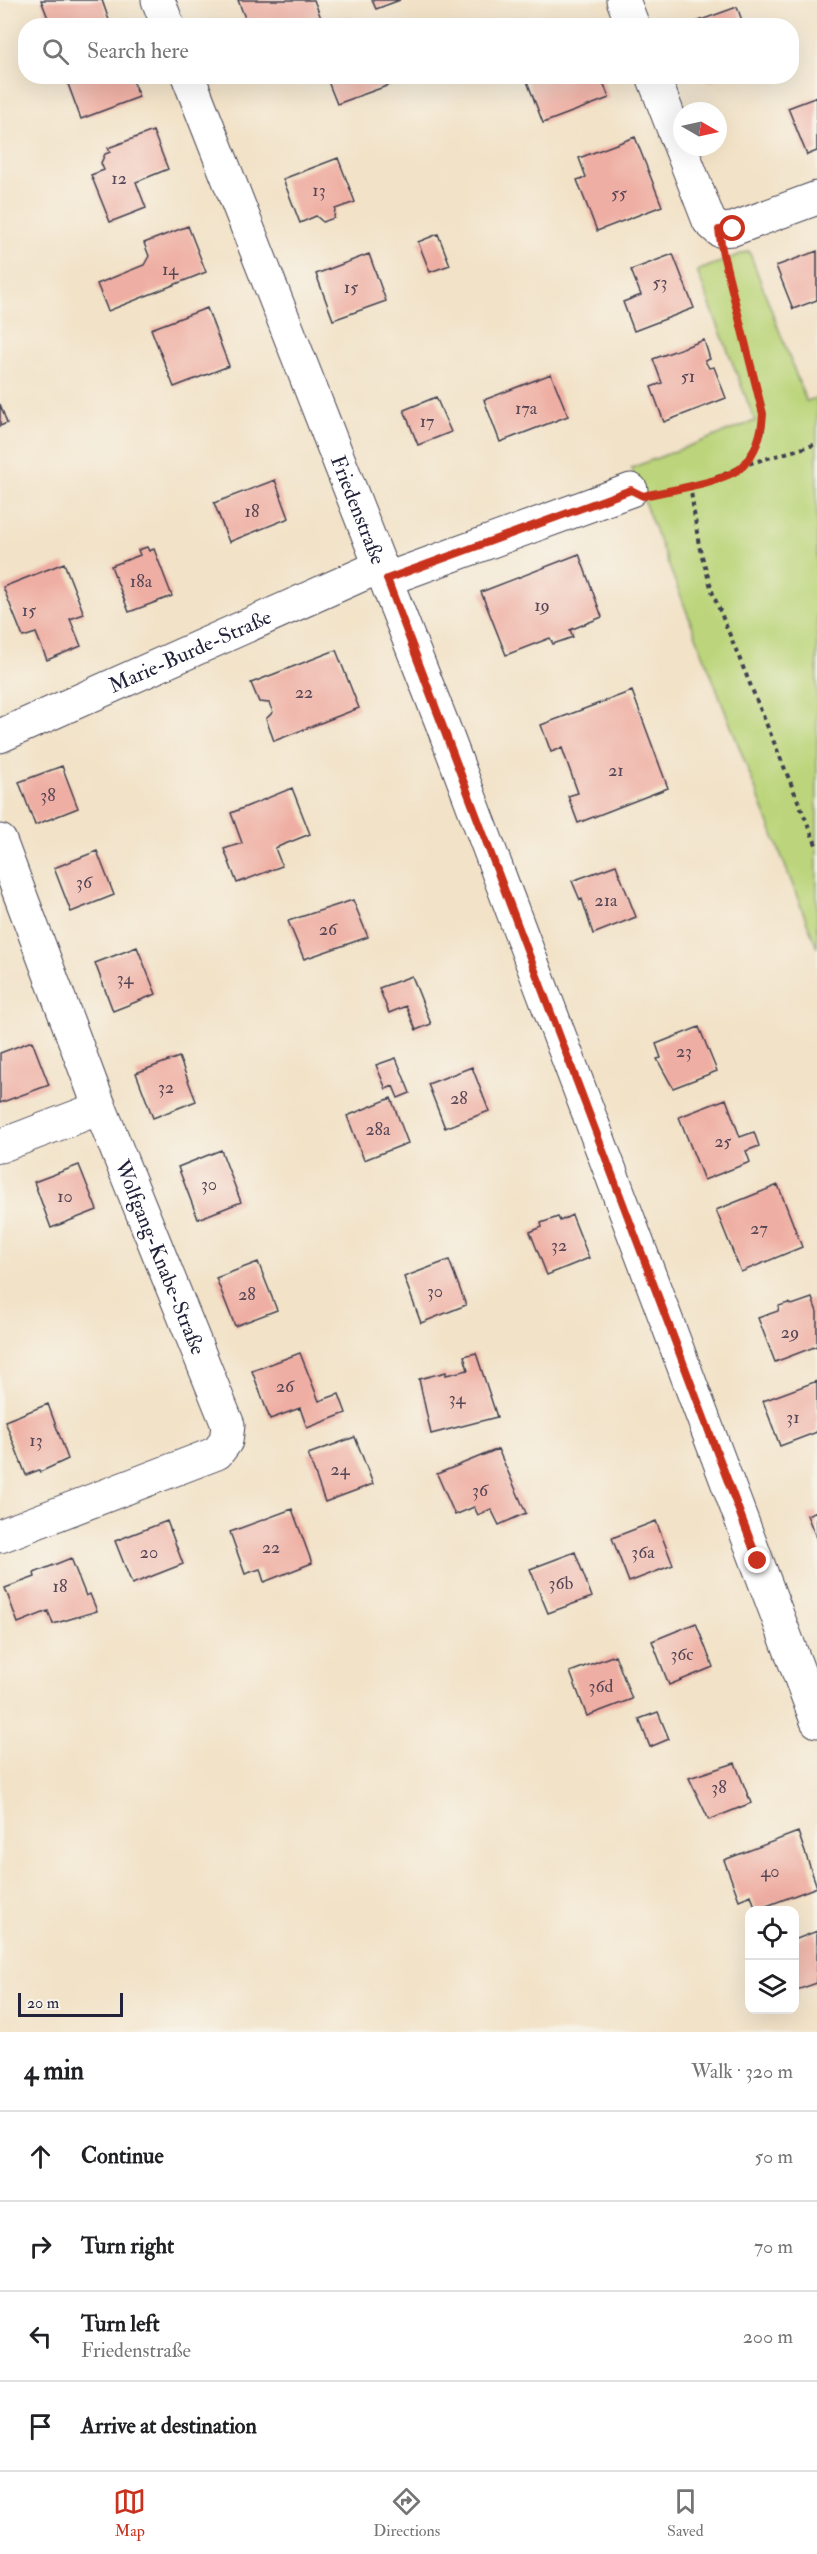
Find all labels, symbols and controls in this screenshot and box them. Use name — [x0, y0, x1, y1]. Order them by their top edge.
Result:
search box — [18, 18, 799, 84]
icon: search — [39, 35, 72, 68]
text: Search here — [87, 37, 189, 65]
north arrow — [673, 102, 727, 156]
house number: 12 — [111, 167, 127, 190]
house number: 13 — [312, 179, 326, 202]
house number: 55 — [611, 182, 627, 205]
route start — [719, 215, 745, 241]
house number: 14 — [162, 258, 179, 281]
house number: 53 — [653, 271, 667, 294]
house number: 15 — [344, 276, 358, 299]
house number: 51 — [681, 365, 695, 388]
house number: 17a — [515, 397, 538, 420]
house number: 17 — [420, 410, 434, 433]
street label: Friedenstraße — [325, 451, 392, 569]
house number: 18 — [245, 500, 259, 523]
house number: 18a — [130, 570, 153, 593]
house number: 19 — [534, 594, 550, 617]
house number: 15 — [22, 599, 36, 622]
street label: Marie-Burde-Straße — [104, 603, 276, 699]
house number: 22 — [295, 681, 313, 704]
house number: 21 — [608, 759, 624, 782]
house number: 38 — [40, 784, 56, 807]
house number: 36 — [76, 871, 93, 894]
house number: 21a — [595, 889, 618, 912]
house number: 26 — [319, 918, 338, 941]
house number: 34 — [117, 967, 135, 990]
house number: 23 — [676, 1040, 692, 1063]
house number: 32 — [158, 1076, 174, 1099]
house number: 28 — [450, 1087, 468, 1110]
house number: 28a — [366, 1118, 391, 1141]
house number: 25 — [715, 1130, 732, 1153]
street label: Wolfgang-Knabe-Straße — [108, 1155, 212, 1359]
house number: 30 — [201, 1173, 217, 1196]
house number: 10 — [57, 1185, 73, 1208]
house number: 27 — [750, 1217, 768, 1240]
house number: 32 — [551, 1234, 567, 1257]
house number: 30 — [427, 1280, 443, 1303]
house number: 28 — [238, 1283, 256, 1306]
house number: 29 — [781, 1321, 799, 1344]
house number: 26 — [276, 1375, 295, 1398]
house number: 34 — [449, 1387, 467, 1410]
house number: 31 — [786, 1406, 800, 1429]
house number: 13 — [29, 1429, 43, 1452]
house number: 24 — [331, 1458, 351, 1481]
house number: 36 — [472, 1479, 489, 1502]
house number: 22 — [262, 1536, 280, 1559]
house number: 20 — [140, 1541, 158, 1564]
house number: 36a — [631, 1541, 655, 1564]
route end — [744, 1547, 770, 1573]
house number: 36b — [549, 1572, 574, 1595]
house number: 18 — [53, 1575, 67, 1598]
house number: 36c — [670, 1643, 694, 1666]
house number: 36d — [589, 1675, 614, 1698]
house number: 38 — [711, 1776, 727, 1799]
house number: 40 — [761, 1860, 779, 1883]
map controls — [745, 1906, 799, 2014]
button: locate — [745, 1906, 799, 1960]
button: layers — [745, 1960, 799, 2014]
scale bar — [18, 1990, 123, 2018]
text: 20 m — [27, 1993, 59, 2013]
text: 4 min — [24, 2055, 84, 2087]
text: Walk · 320 m — [691, 2059, 793, 2084]
icon: ahead — [24, 2140, 57, 2173]
text: Continue — [81, 2142, 164, 2170]
text: 50 m — [754, 2144, 793, 2169]
icon: right — [24, 2230, 57, 2263]
text: Turn right — [81, 2232, 174, 2260]
text: 70 m — [754, 2234, 793, 2259]
text: Turn left — [81, 2310, 160, 2338]
icon: left — [24, 2320, 57, 2353]
text: 200 m — [743, 2324, 793, 2349]
text: Friedenstraße — [81, 2338, 191, 2363]
icon: arrive — [24, 2410, 57, 2443]
text: Arrive at destination — [81, 2412, 257, 2440]
tab: Map — [113, 2485, 146, 2541]
tab: Directions — [373, 2485, 440, 2541]
tab: Saved — [667, 2485, 704, 2541]

